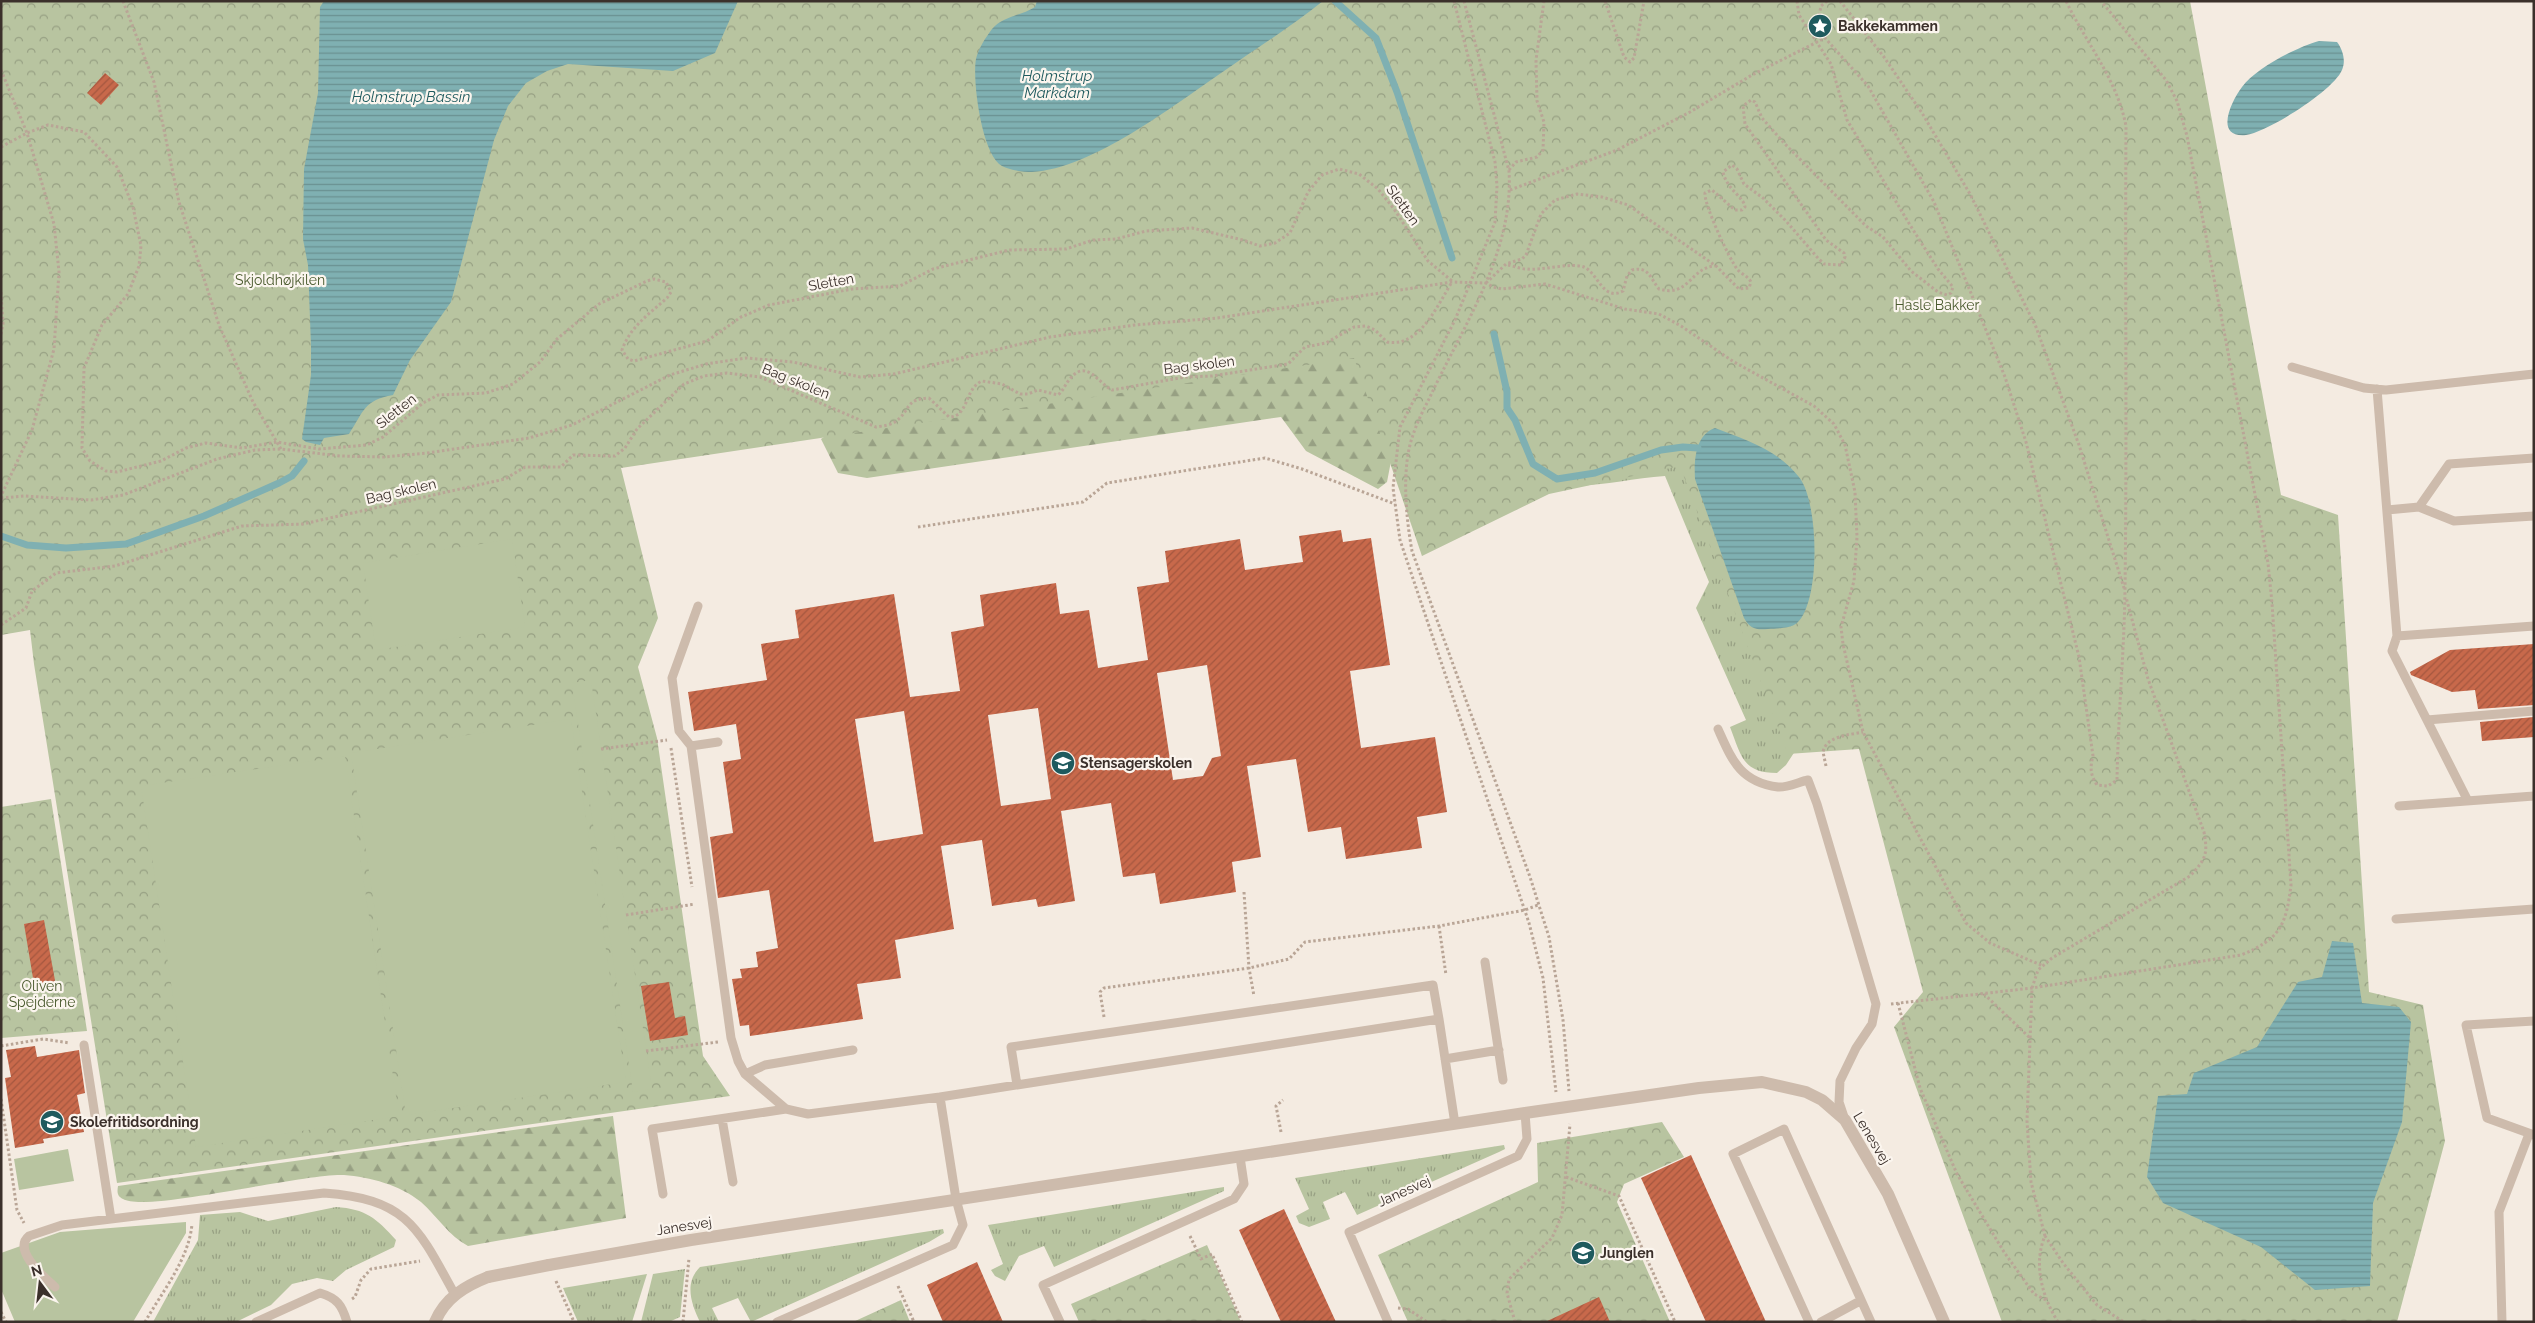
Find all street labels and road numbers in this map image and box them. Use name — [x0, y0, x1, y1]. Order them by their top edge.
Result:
street label: Sletten — [1383, 182, 1423, 228]
street label: Sletten — [807, 270, 855, 294]
street label: Bag skolen — [1163, 353, 1235, 377]
street label: Bag skolen — [760, 360, 832, 402]
street label: Sletten — [373, 391, 419, 431]
street label: Bag skolen — [364, 475, 438, 507]
street label: Lenesvej — [1850, 1109, 1894, 1167]
street label: Janesvej — [1375, 1172, 1433, 1210]
street label: Janesvej — [655, 1214, 713, 1238]

